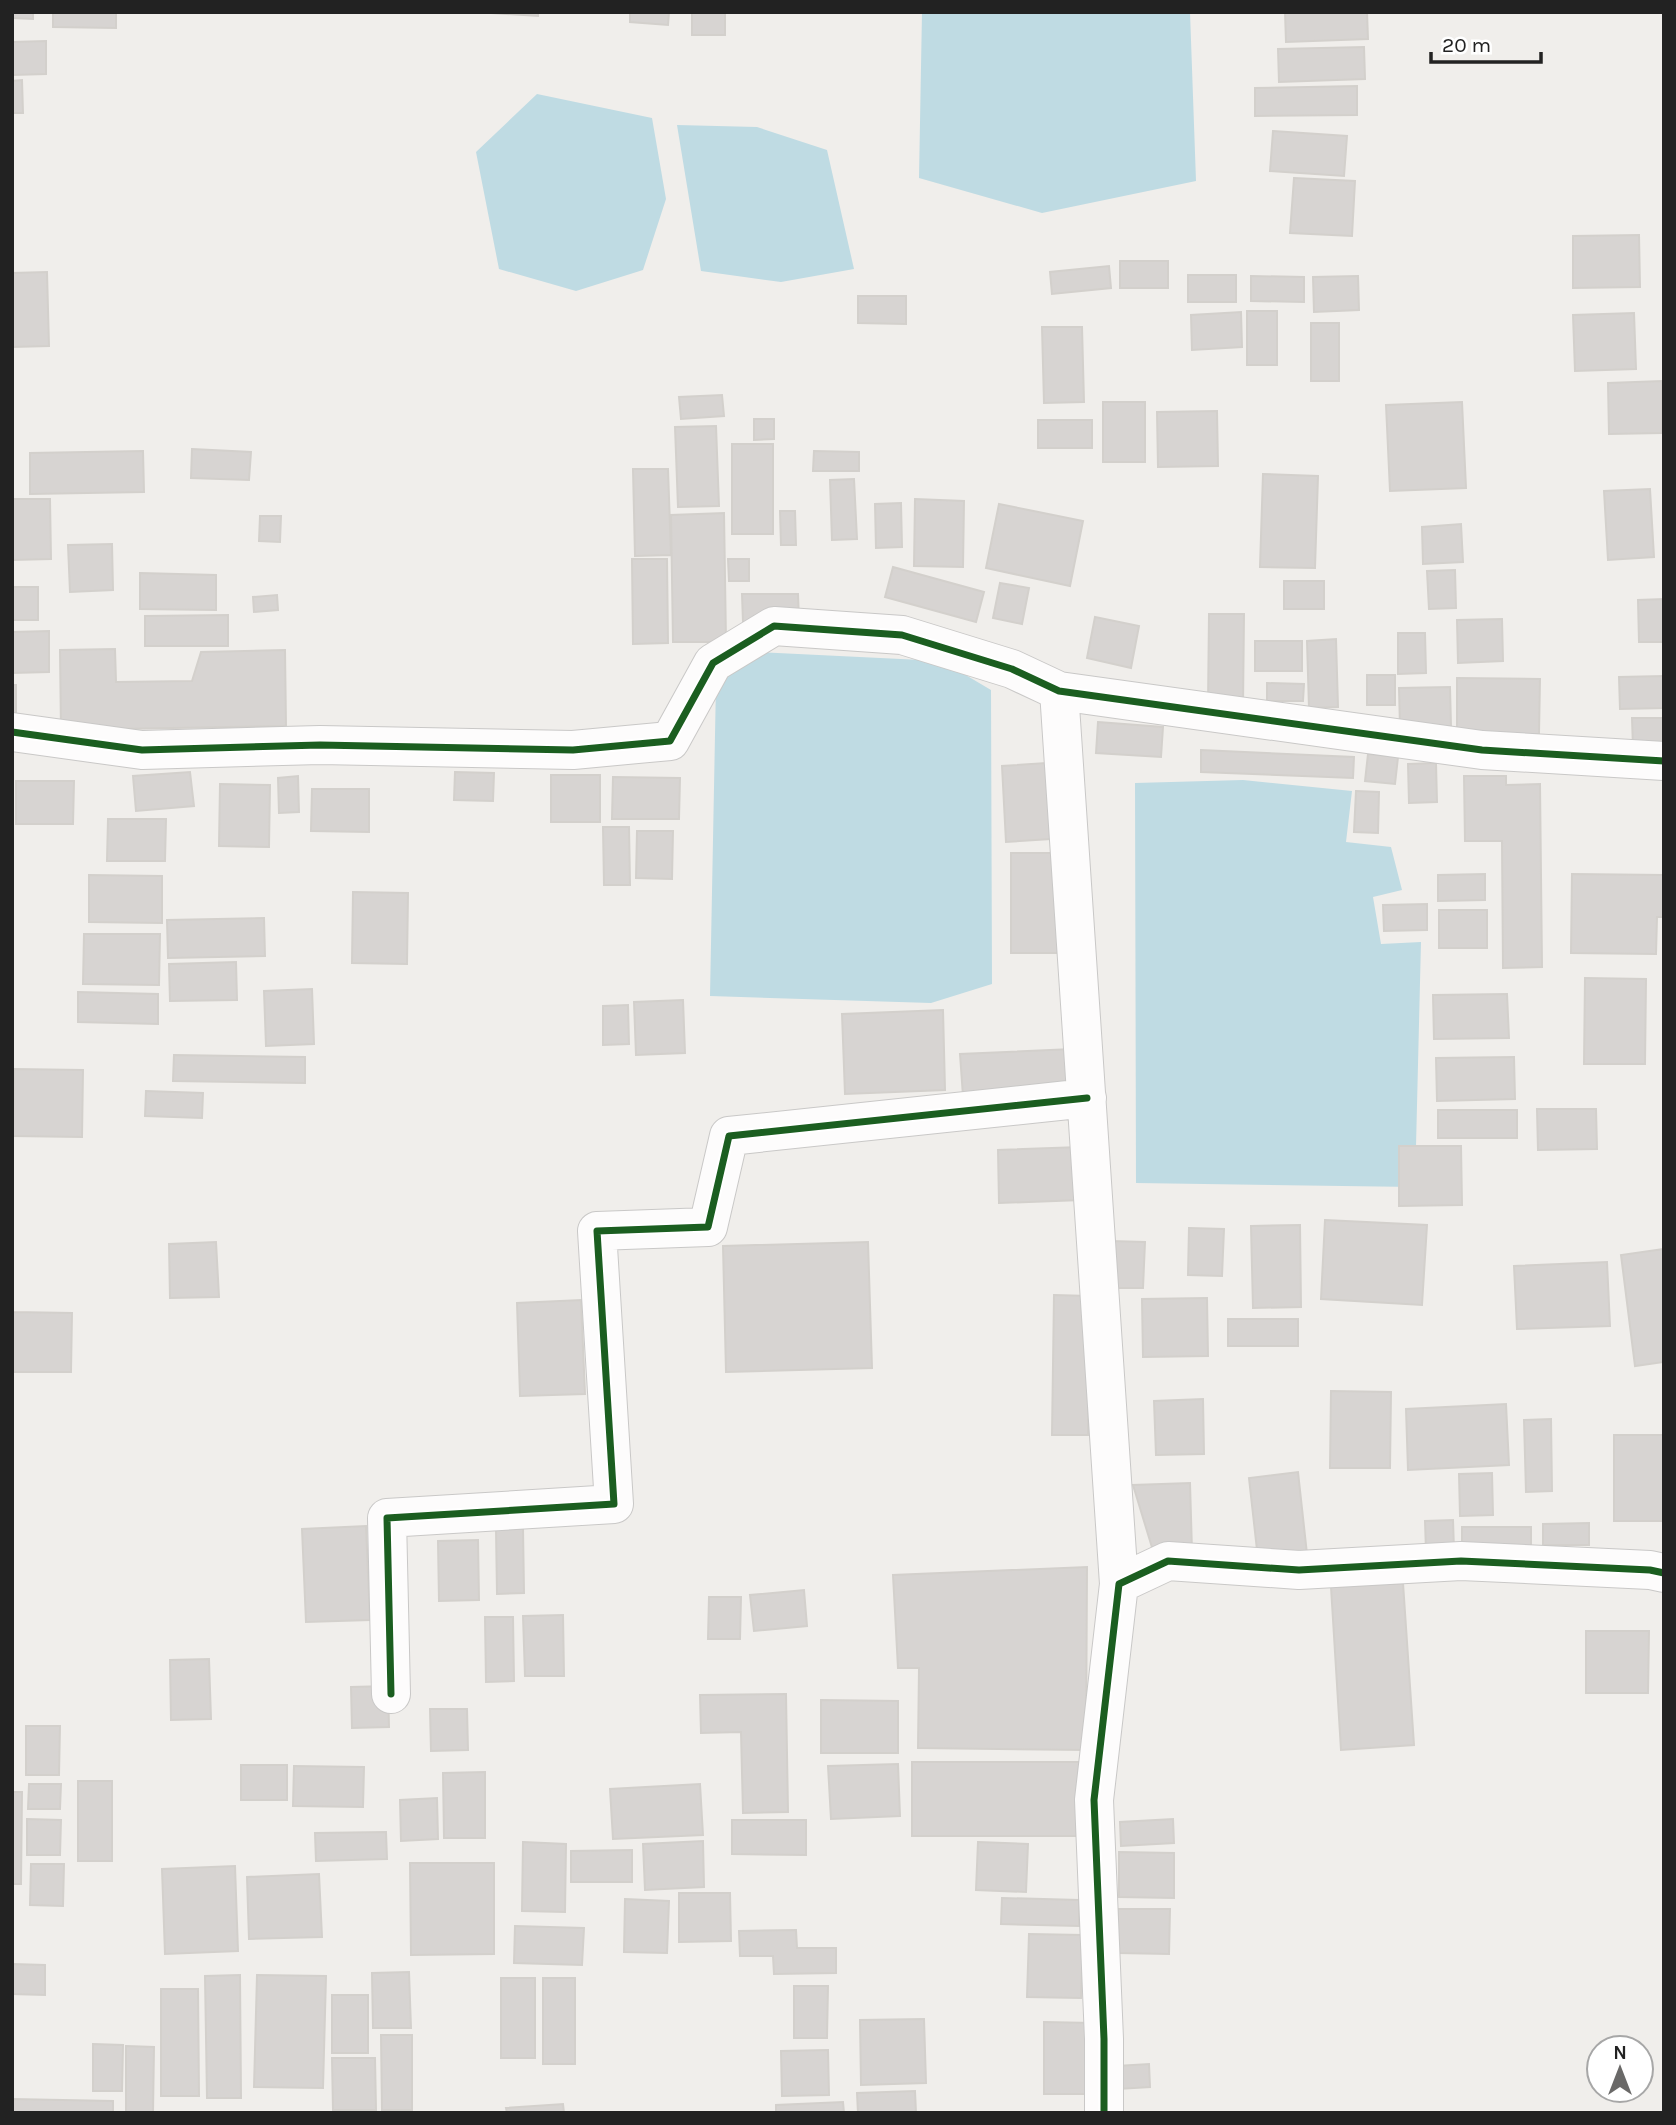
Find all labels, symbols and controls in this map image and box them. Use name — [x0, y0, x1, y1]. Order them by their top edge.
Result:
scale bar — [1431, 21, 1541, 65]
text: 20 m — [1442, 33, 1491, 57]
north arrow — [1585, 2034, 1655, 2104]
text: N — [1613, 2042, 1627, 2064]

